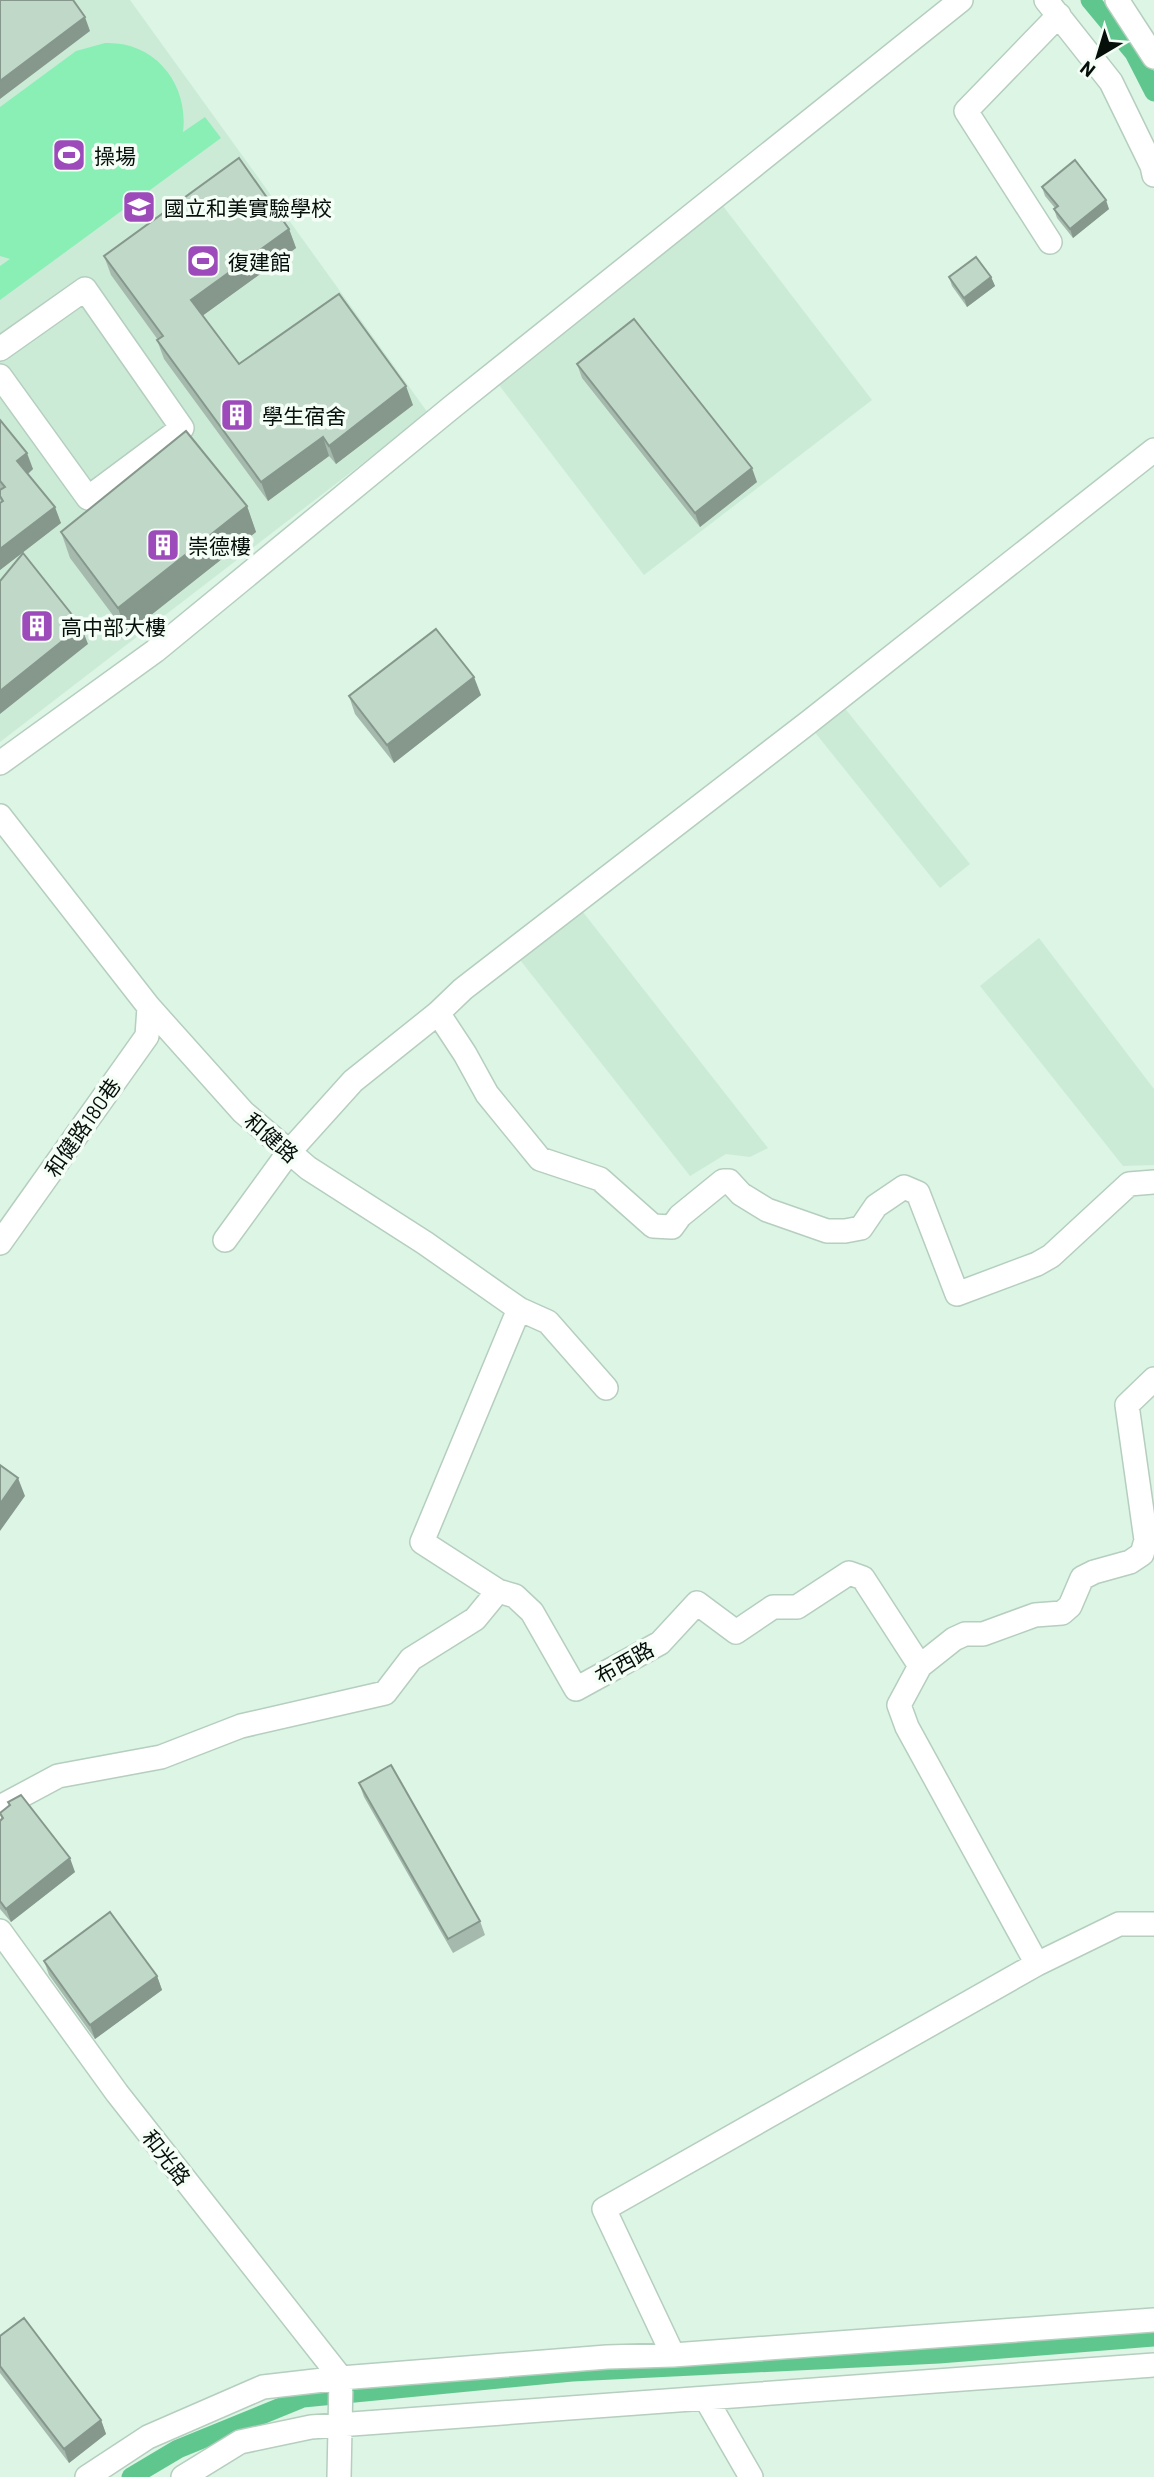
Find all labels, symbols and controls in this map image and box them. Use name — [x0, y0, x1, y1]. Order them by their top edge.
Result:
north arrow — [1063, 21, 1133, 91]
text: N — [1075, 57, 1099, 83]
sports icon: 操場 — [50, 136, 88, 174]
place label: 操場 — [94, 143, 136, 168]
school or university icon: 國立和美實驗學校 — [120, 188, 158, 226]
place label: 國立和美實驗學校 — [164, 195, 332, 220]
sports icon: 復建館 — [184, 242, 222, 280]
place label: 復建館 — [228, 249, 291, 274]
building icon: 學生宿舍 — [218, 396, 256, 434]
place label: 學生宿舍 — [262, 403, 346, 428]
building icon: 崇德樓 — [144, 526, 182, 564]
place label: 崇德樓 — [188, 533, 251, 558]
building icon: 高中部大樓 — [18, 607, 56, 645]
place label: 高中部大樓 — [61, 614, 166, 639]
street label: 和健路180巷 — [39, 1073, 125, 1181]
street label: 和健路 — [240, 1107, 304, 1167]
street label: 布西路 — [590, 1636, 658, 1688]
street label: 和光路 — [138, 2124, 196, 2190]

